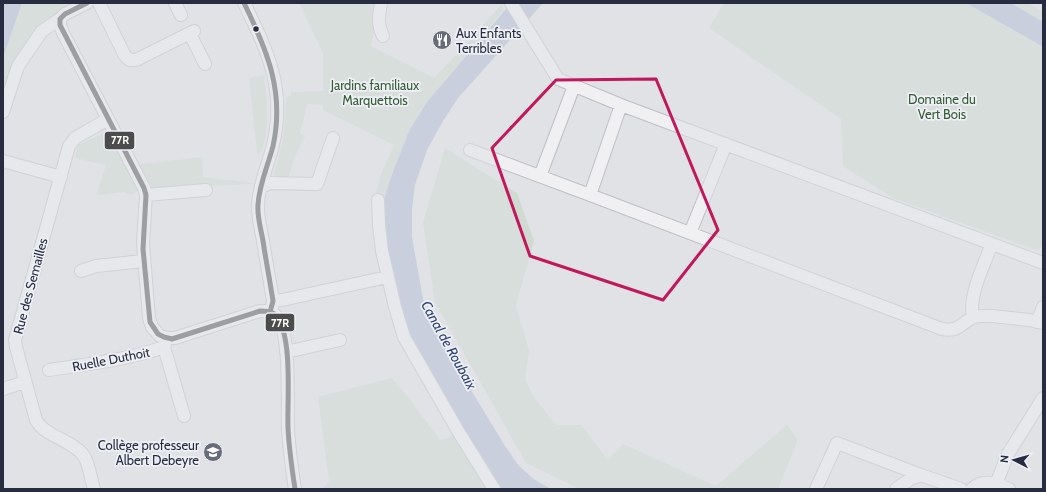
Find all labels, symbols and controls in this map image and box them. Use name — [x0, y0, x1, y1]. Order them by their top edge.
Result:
unlabelled marker — [251, 24, 261, 34]
place label: Aux Enfants Terribles — [456, 25, 522, 56]
restaurant icon: Aux Enfants Terribles — [431, 29, 453, 51]
park label: Jardins familiaux Marquettois — [330, 77, 420, 108]
park label: Domaine du Vert Bois — [908, 91, 976, 122]
line badge: 77R — [104, 131, 135, 150]
text: 77R — [111, 133, 129, 147]
street label: Rue des Semailles — [9, 236, 51, 336]
water label: Canal de Roubaix — [417, 298, 481, 393]
line badge: 77R — [265, 313, 295, 332]
text: 77R — [271, 316, 289, 330]
street label: Ruelle Duthoit — [71, 344, 152, 374]
place label: Collège professeur Albert Debeyre — [98, 437, 200, 468]
north arrow — [994, 440, 1034, 480]
school or university icon: Collège professeur Albert Debeyre — [202, 441, 224, 463]
text: N — [997, 454, 1011, 464]

